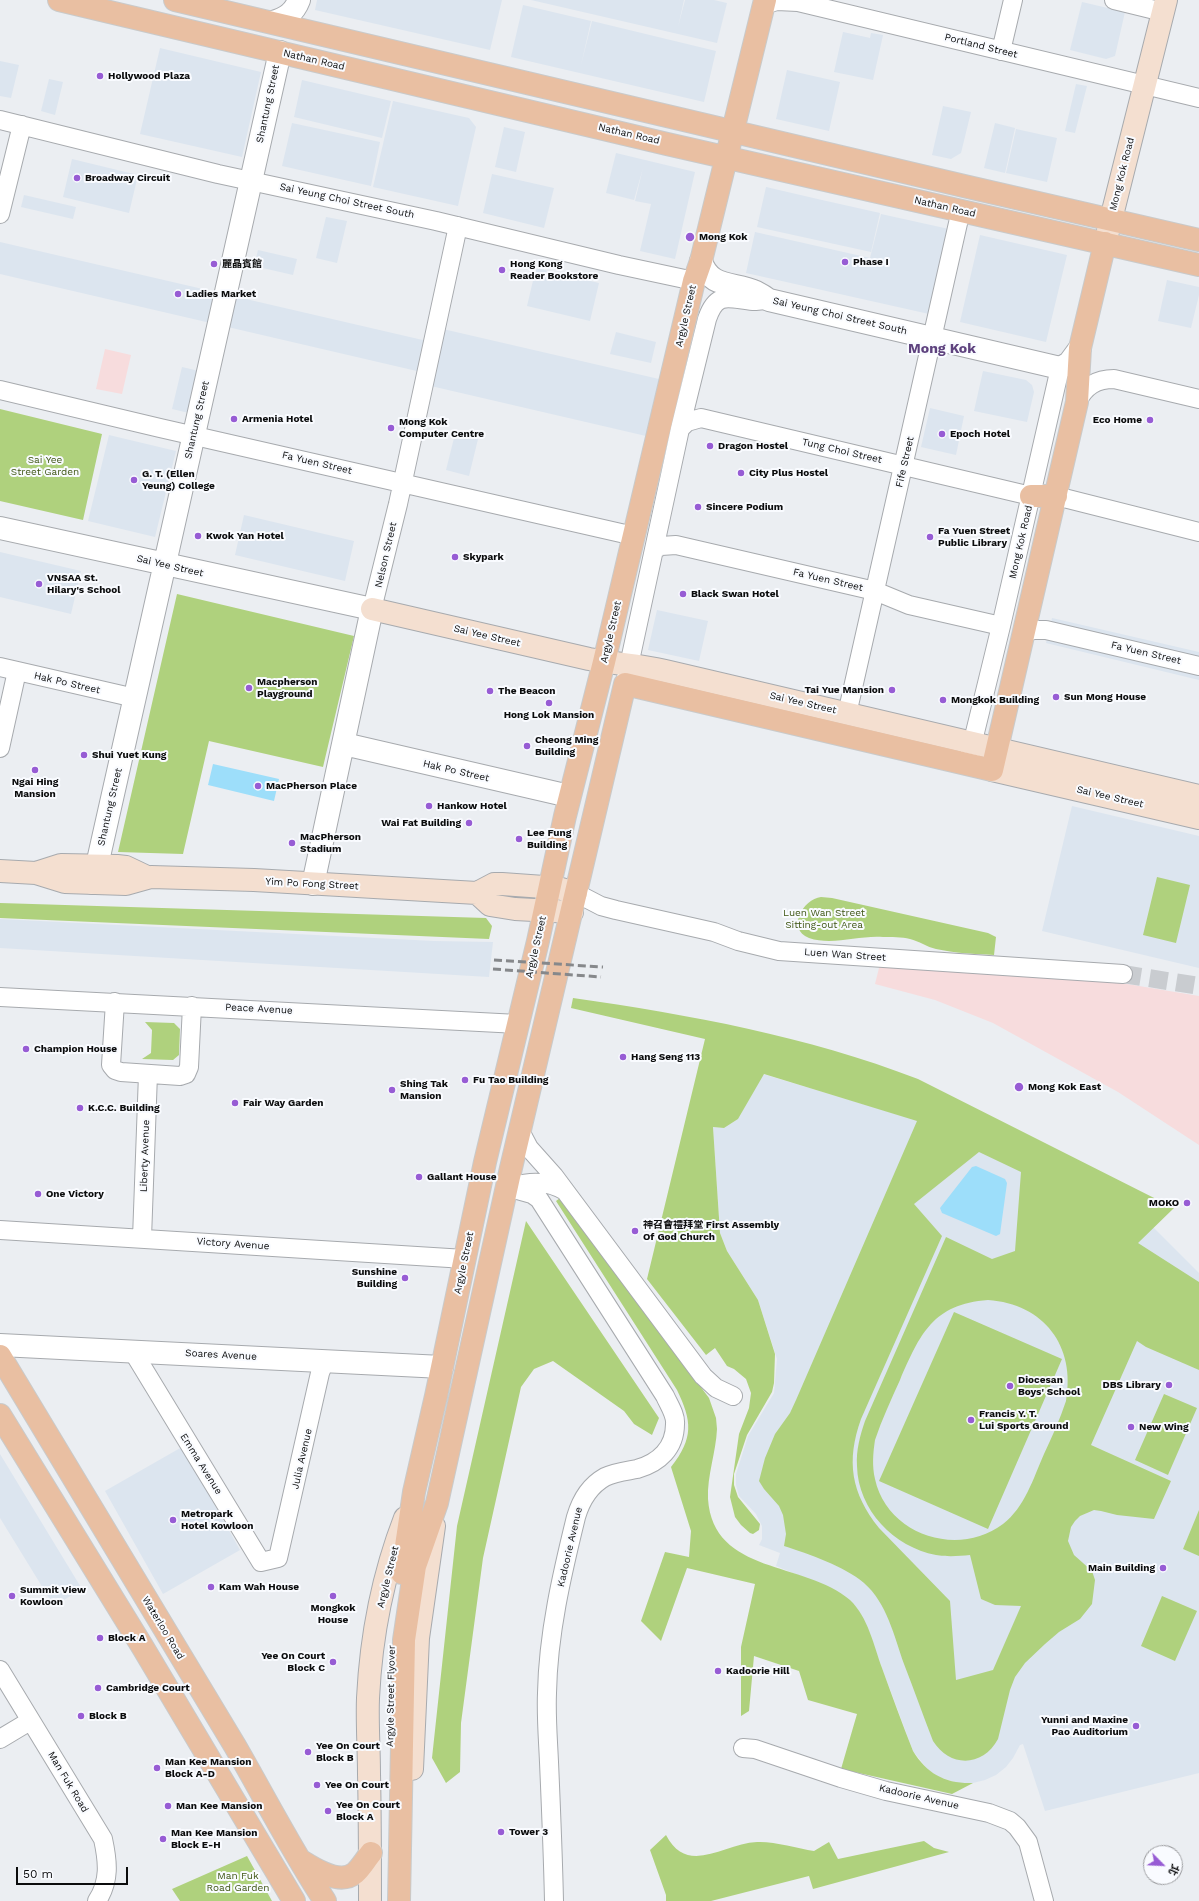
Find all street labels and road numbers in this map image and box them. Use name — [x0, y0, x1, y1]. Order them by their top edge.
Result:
street label: Portland Street — [943, 31, 1019, 61]
street label: Nathan Road — [282, 47, 346, 73]
street label: Shantung Street — [254, 64, 282, 144]
street label: Nathan Road — [597, 121, 661, 147]
street label: Mong Kok Road — [1107, 136, 1137, 212]
street label: Sai Yeung Choi Street South — [279, 181, 415, 221]
street label: Nathan Road — [913, 194, 977, 220]
street label: Argyle Street — [673, 284, 699, 348]
street label: Sai Yeung Choi Street South — [772, 295, 908, 337]
street label: Shantung Street — [182, 380, 212, 460]
street label: Fife Street — [893, 435, 917, 489]
street label: Tung Choi Street — [801, 436, 883, 466]
street label: Fa Yuen Street — [281, 449, 353, 477]
street label: Mong Kok Road — [1007, 504, 1035, 580]
street label: Nelson Street — [373, 521, 399, 589]
street label: Sai Yee Street — [135, 552, 205, 580]
street label: Fa Yuen Street — [792, 566, 864, 594]
street label: Argyle Street — [598, 600, 624, 664]
street label: Sai Yee Street — [452, 622, 522, 650]
street label: Fa Yuen Street — [1110, 639, 1182, 667]
street label: Hak Po Street — [33, 670, 101, 696]
street label: Sai Yee Street — [768, 689, 838, 717]
street label: Hak Po Street — [422, 758, 490, 784]
street label: Shantung Street — [95, 767, 125, 847]
street label: Sai Yee Street — [1075, 783, 1145, 811]
street label: Yim Po Fong Street — [265, 876, 359, 892]
street label: Argyle Street — [523, 915, 549, 979]
street label: Luen Wan Street — [804, 946, 886, 964]
street label: Peace Avenue — [225, 1001, 293, 1017]
street label: Liberty Avenue — [138, 1120, 152, 1192]
street label: Argyle Street — [452, 1231, 476, 1295]
street label: Victory Avenue — [196, 1235, 270, 1253]
street label: Soares Avenue — [185, 1347, 257, 1363]
street label: Julia Avenue — [289, 1427, 315, 1491]
street label: Emma Avenue — [177, 1431, 225, 1497]
street label: Kadoorie Avenue — [555, 1506, 585, 1588]
street label: Argyle Street — [375, 1545, 401, 1609]
street label: Waterloo Road — [139, 1594, 187, 1662]
street label: Argyle Street Flyover — [384, 1645, 398, 1747]
street label: Man Fuk Road — [45, 1749, 91, 1815]
street label: Kadoorie Avenue — [878, 1782, 960, 1812]

